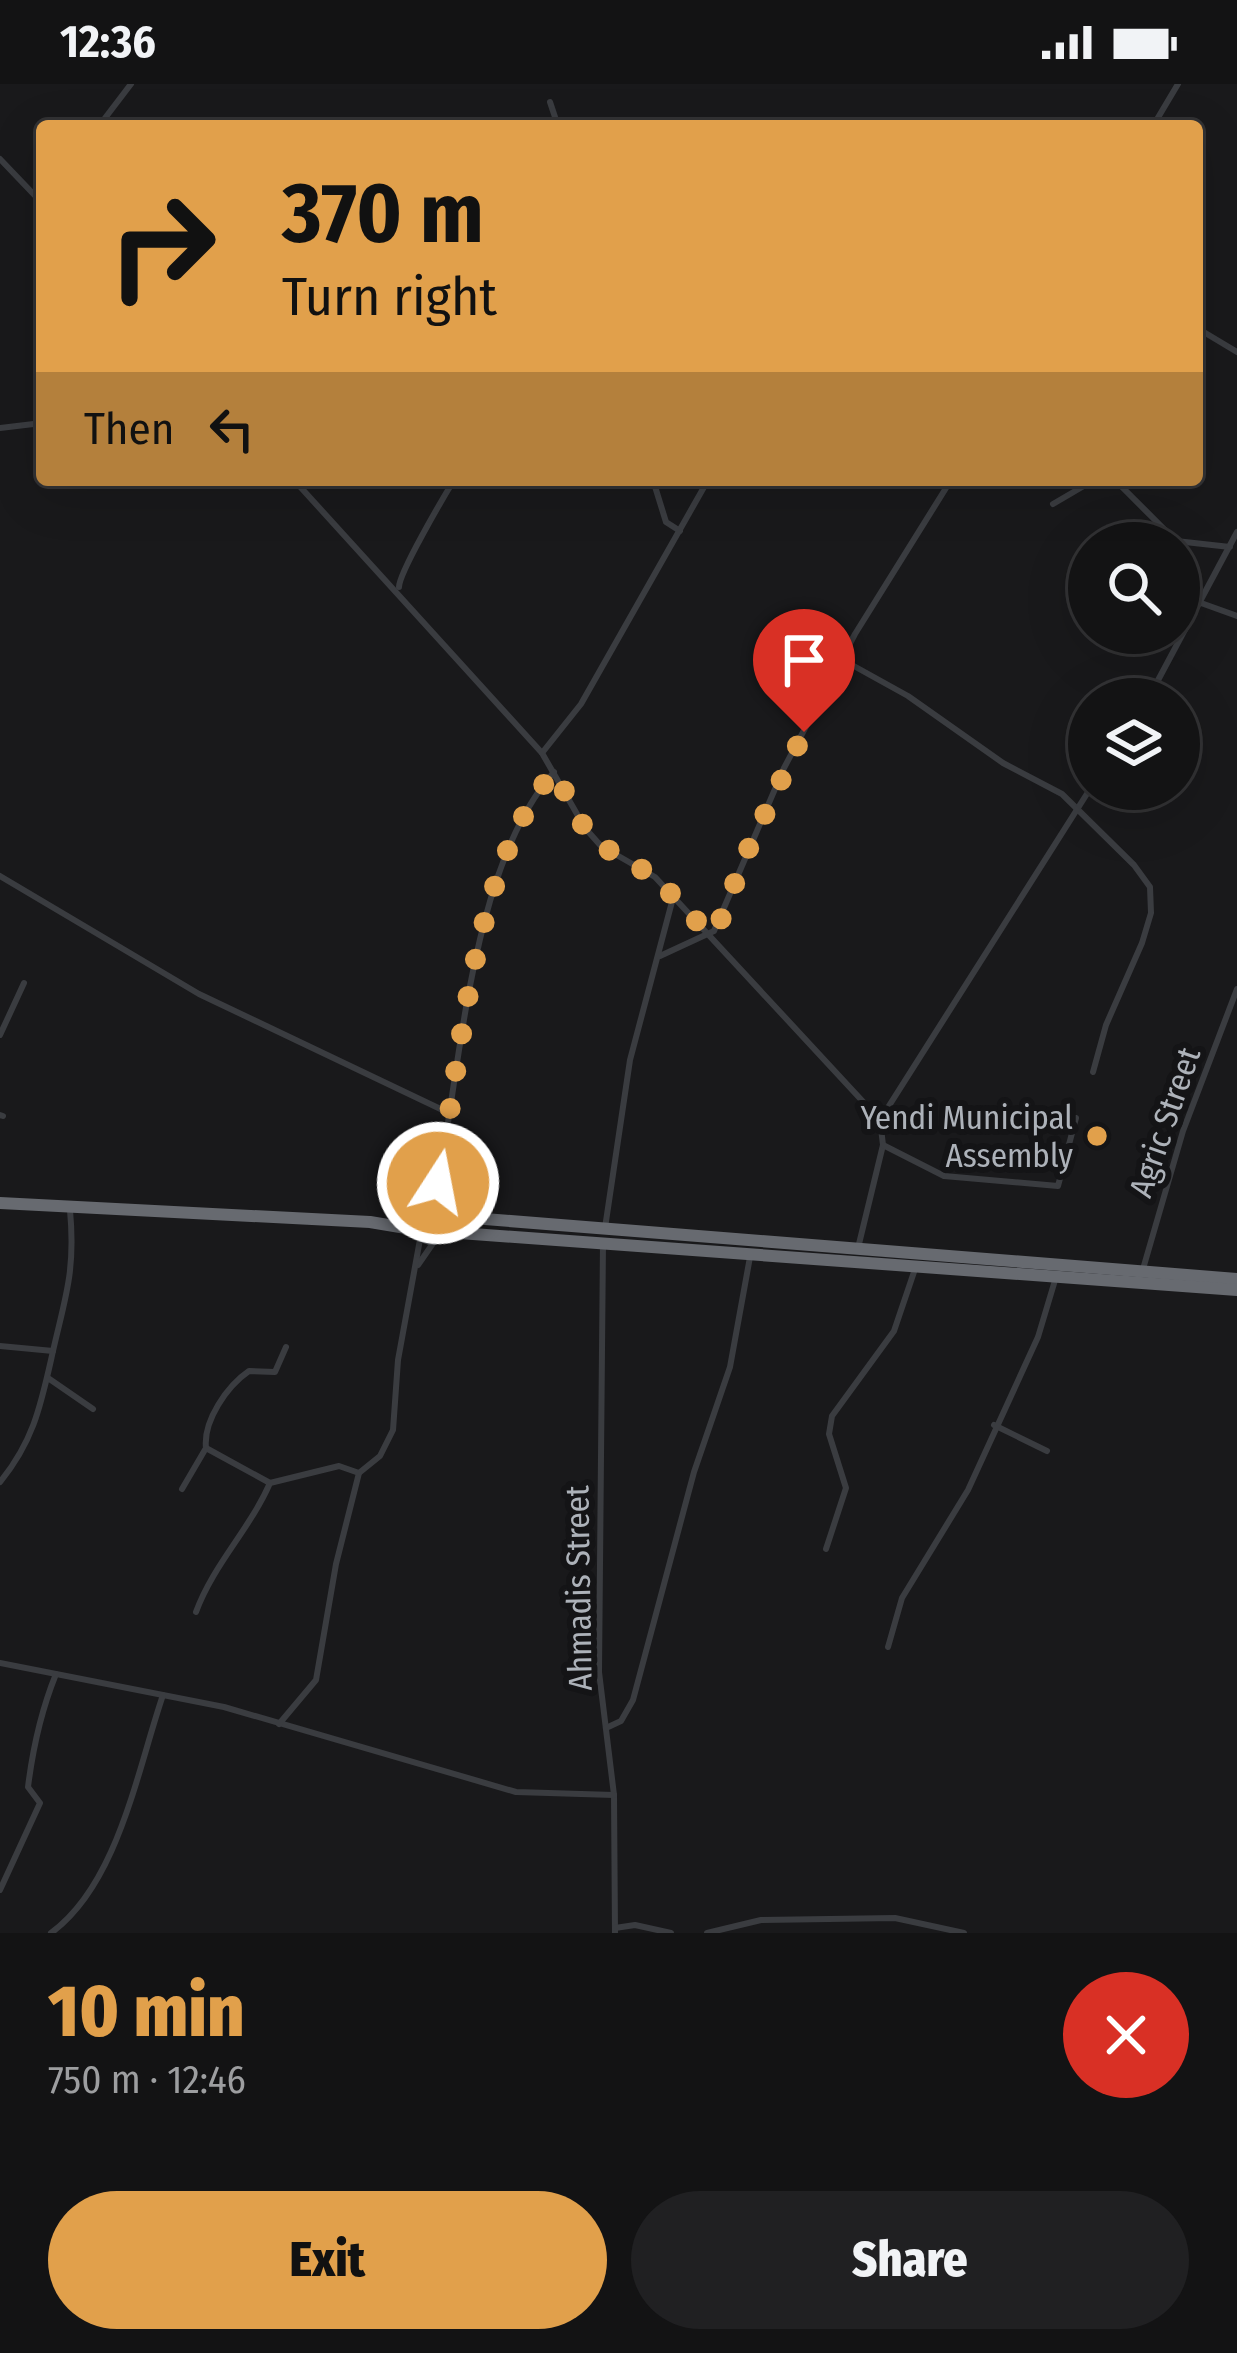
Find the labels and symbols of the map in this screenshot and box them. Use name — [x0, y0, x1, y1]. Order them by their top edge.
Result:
pin — [753, 609, 855, 732]
street label: Agric Street — [1121, 1042, 1209, 1202]
place label: Yendi Municipal Assembly — [860, 1098, 1073, 1176]
position arrow — [375, 1120, 501, 1246]
marker: Yendi Municipal Assembly — [1084, 1123, 1110, 1149]
street label: Ahmadis Street — [557, 1485, 601, 1691]

